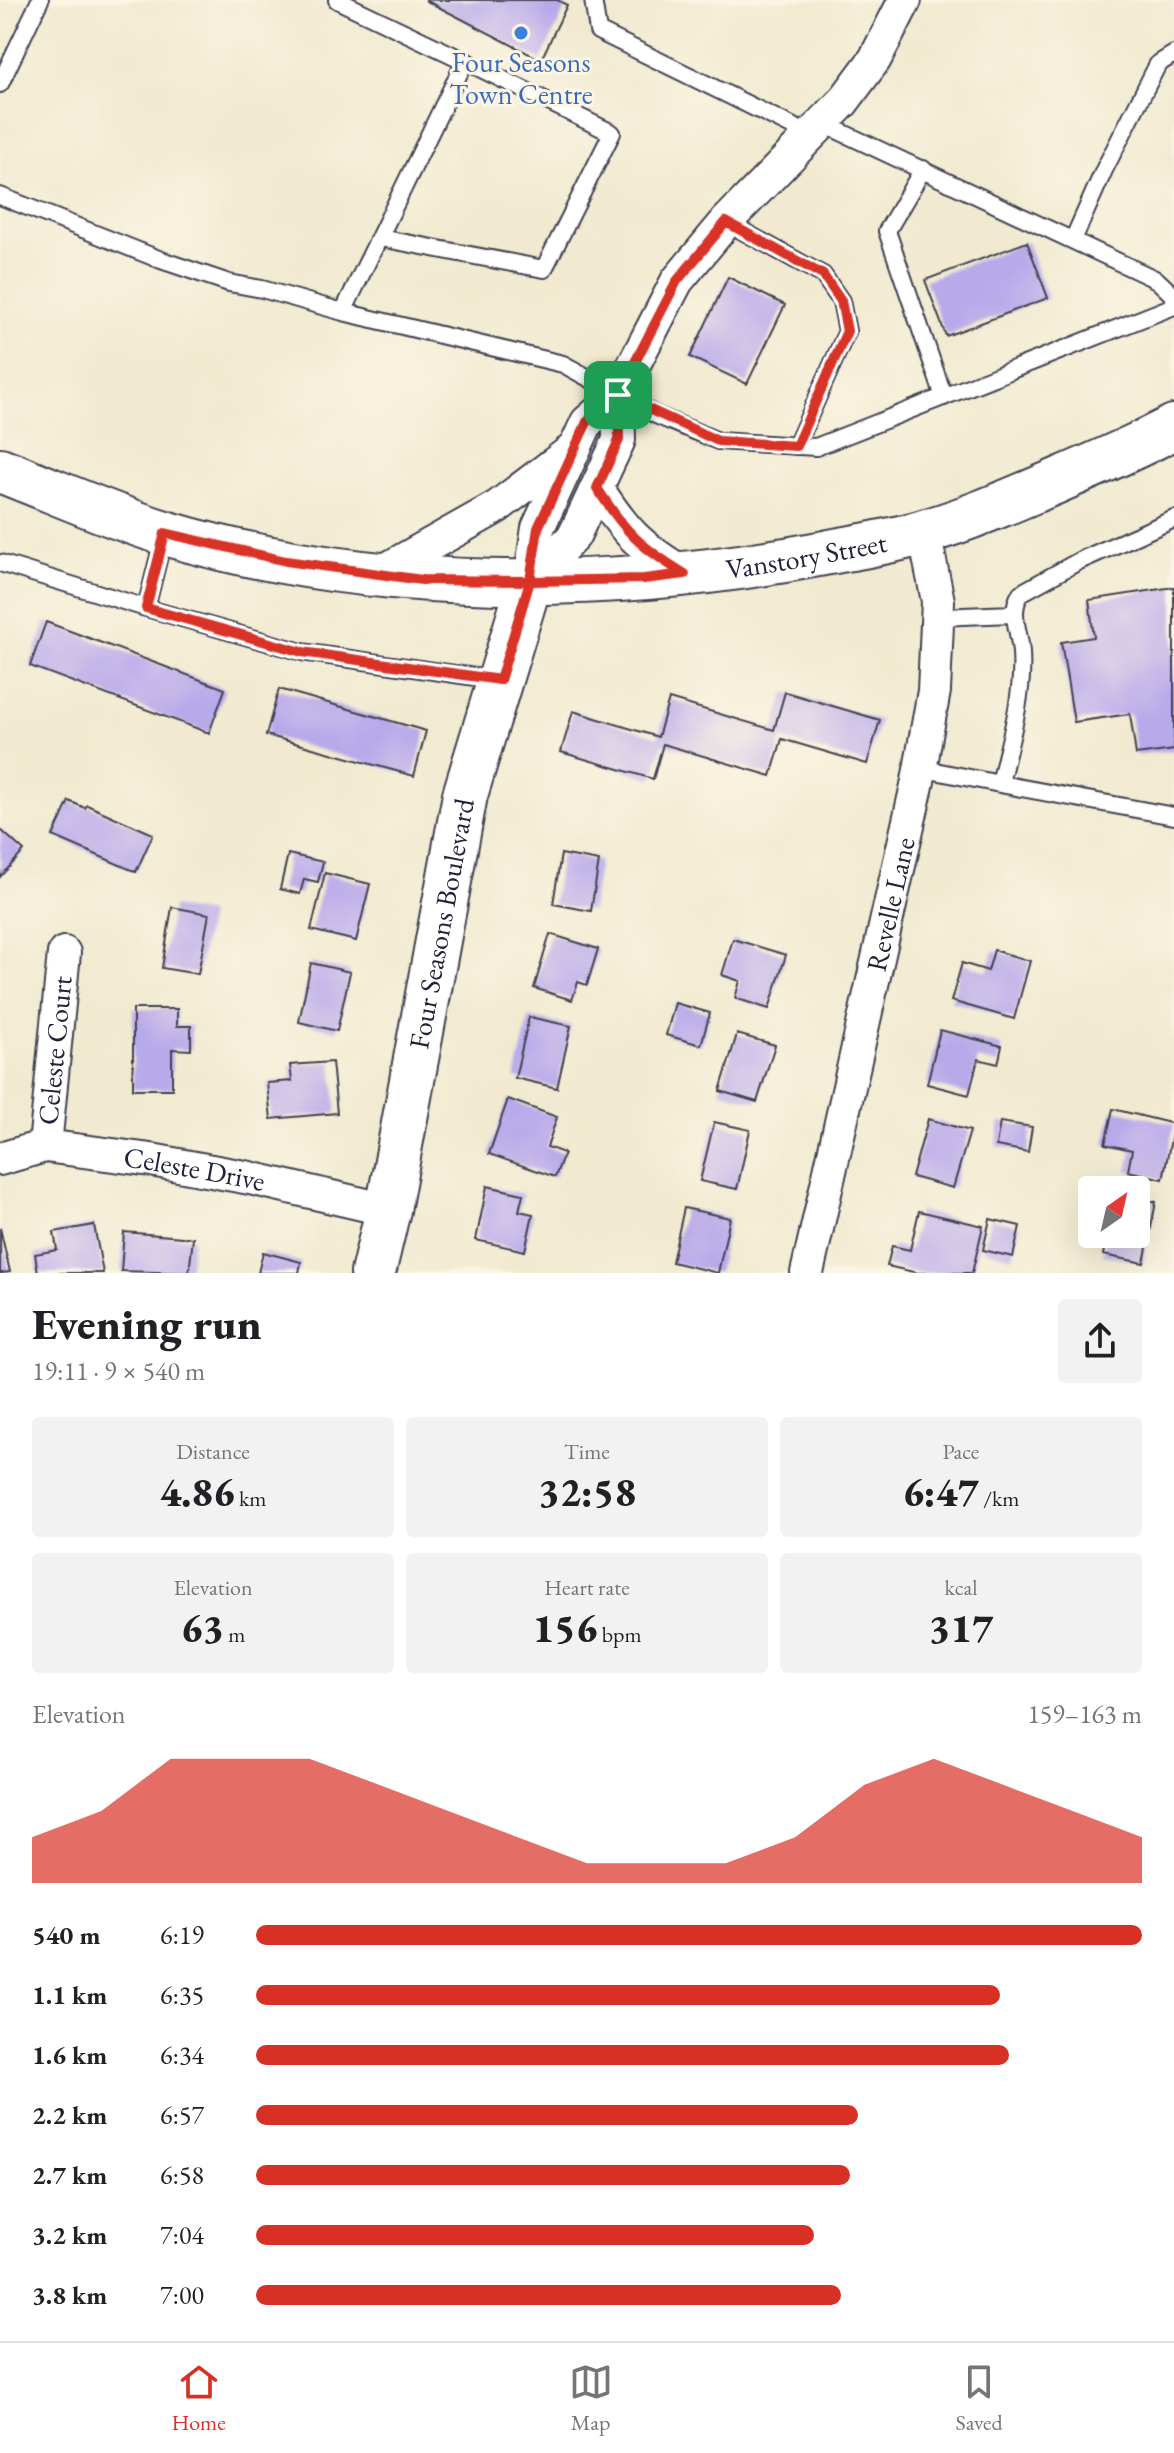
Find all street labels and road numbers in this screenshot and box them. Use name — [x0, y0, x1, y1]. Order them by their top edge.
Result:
street label: Vanstory Street — [724, 524, 890, 587]
street label: Four Seasons Boulevard — [400, 795, 482, 1052]
street label: Revelle Lane — [858, 834, 923, 975]
street label: Celeste Court — [29, 974, 80, 1127]
street label: Celeste Drive — [122, 1139, 269, 1199]

